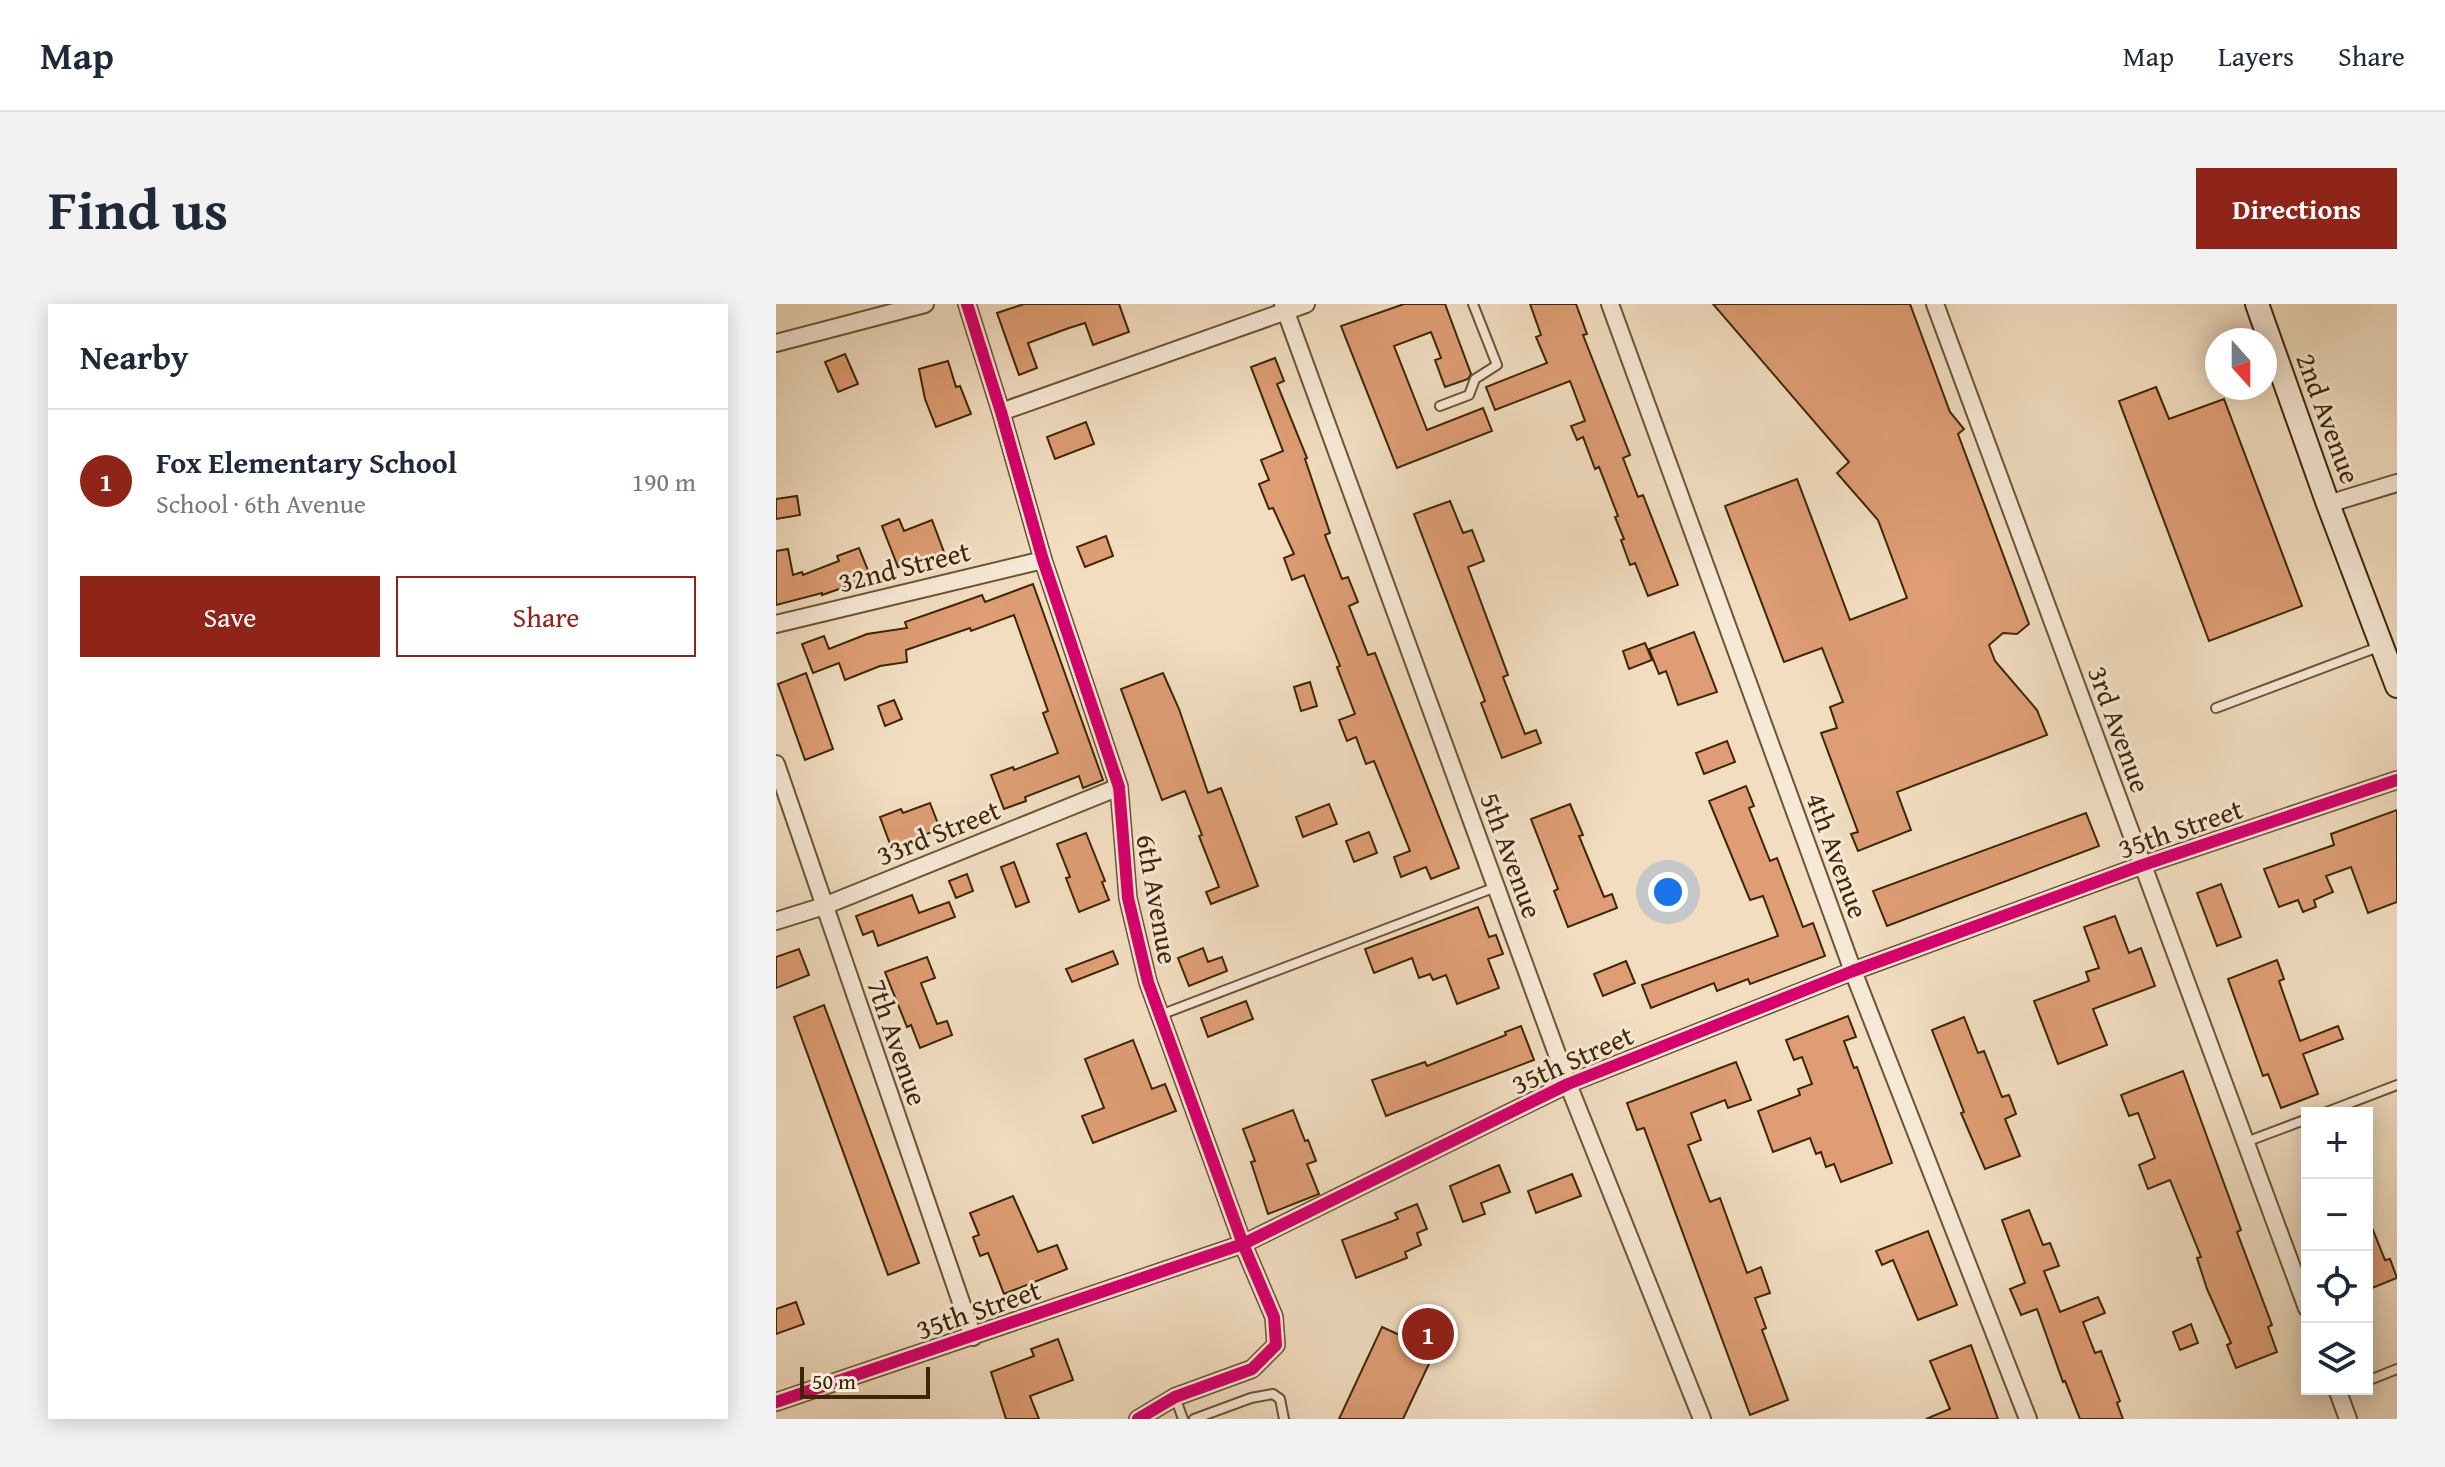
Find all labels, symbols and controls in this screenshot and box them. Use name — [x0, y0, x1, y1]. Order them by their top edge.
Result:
text: Map — [40, 27, 114, 83]
text: Map — [2123, 35, 2174, 76]
text: Layers — [2218, 35, 2294, 76]
text: Share — [2338, 35, 2405, 76]
text: Find us — [48, 167, 228, 250]
button: Directions — [2196, 168, 2397, 249]
north arrow — [2205, 328, 2277, 400]
text: Nearby — [80, 332, 189, 381]
street label: 2nd Avenue — [2286, 347, 2372, 489]
text: Fox Elementary School — [156, 440, 457, 484]
text: 1 — [99, 462, 113, 501]
text: 190 m — [631, 462, 696, 501]
text: School · 6th Avenue — [156, 484, 366, 523]
street label: 32nd Street — [834, 530, 974, 602]
button: Save — [80, 576, 380, 657]
button: Share — [396, 576, 696, 657]
street label: 3rd Avenue — [2078, 660, 2162, 798]
street label: 5th Avenue — [1470, 786, 1554, 924]
street label: 4th Avenue — [1796, 786, 1880, 924]
street label: 35th Street — [2112, 787, 2248, 868]
street label: 33rd Street — [870, 789, 1006, 875]
street label: 6th Avenue — [1126, 831, 1190, 967]
your location — [1648, 872, 1688, 912]
street label: 7th Avenue — [857, 973, 939, 1111]
street label: 35th Street — [1504, 1014, 1640, 1104]
map controls — [2301, 1107, 2373, 1395]
button: + — [2301, 1107, 2373, 1179]
button: − — [2301, 1179, 2373, 1251]
button: locate — [2301, 1251, 2373, 1323]
street label: 35th Street — [910, 1268, 1046, 1349]
pin: 1 — [1402, 1304, 1454, 1364]
button: layers — [2301, 1323, 2373, 1395]
scale bar — [800, 1363, 930, 1399]
text: 50 m — [812, 1365, 856, 1397]

